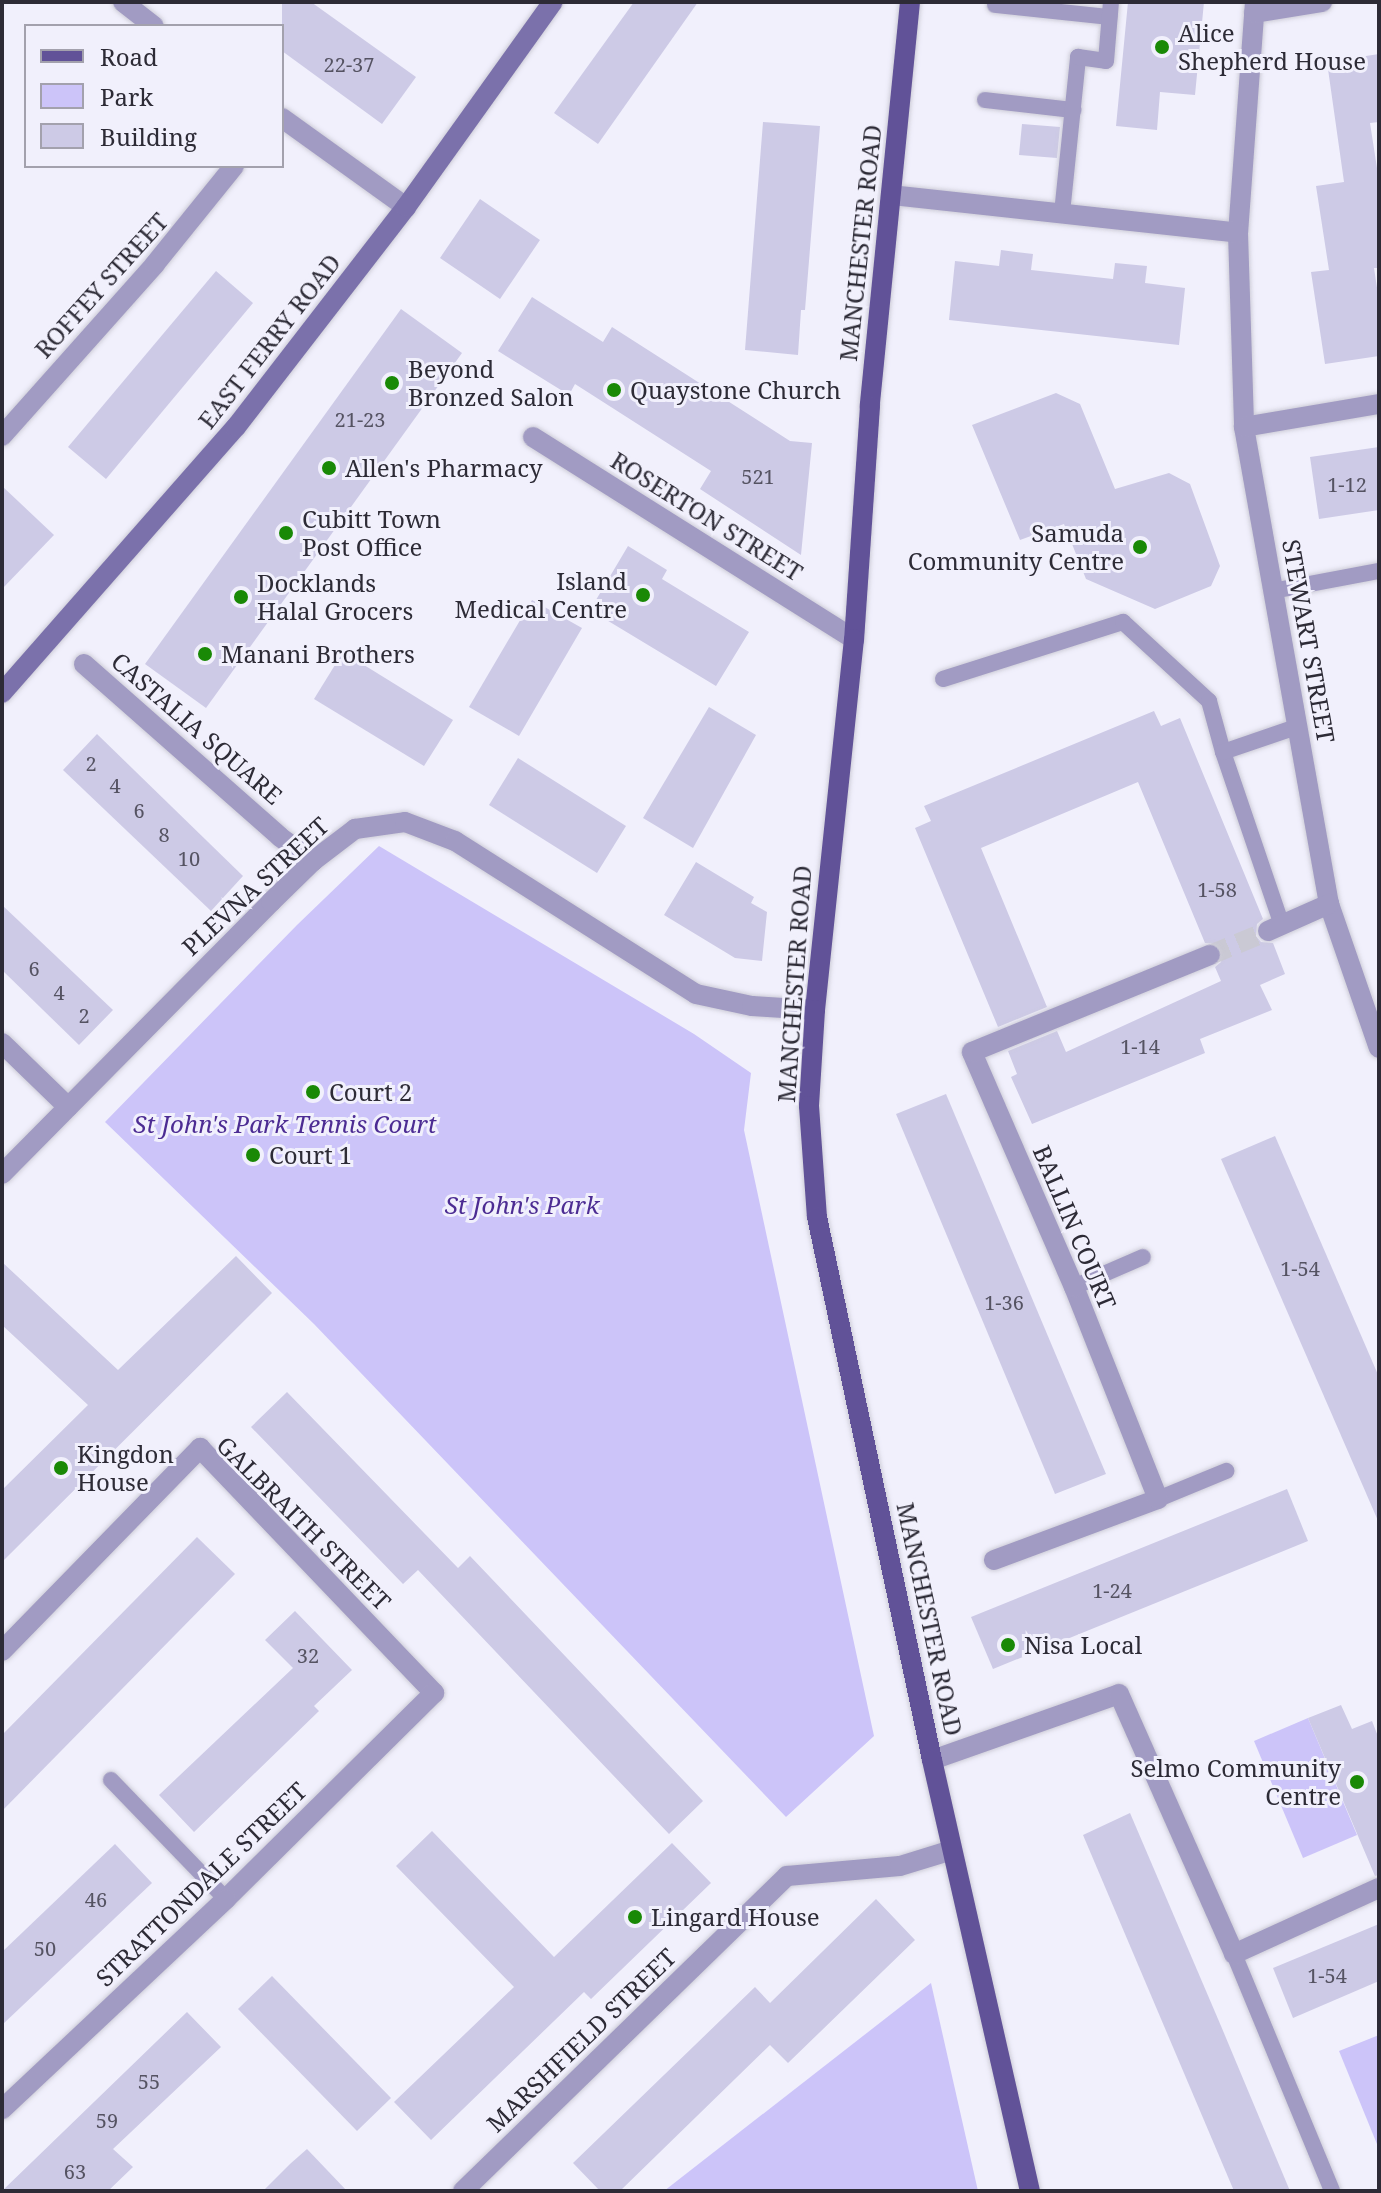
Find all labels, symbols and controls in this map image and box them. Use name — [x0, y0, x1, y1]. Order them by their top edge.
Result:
place label: Alice Shepherd House — [1178, 19, 1366, 75]
legend — [24, 24, 284, 168]
marker: Alice Shepherd House — [1153, 38, 1171, 56]
text: Road — [100, 40, 158, 73]
house number: 22-37 — [324, 52, 374, 76]
text: Park — [100, 80, 153, 113]
text: Building — [100, 120, 197, 153]
street label: MANCHESTER ROAD — [833, 123, 887, 363]
street label: ROFFEY STREET — [28, 207, 174, 363]
street label: EAST FERRY ROAD — [192, 248, 346, 434]
place label: Beyond Bronzed Salon — [408, 355, 574, 411]
marker: Beyond Bronzed Salon — [383, 374, 401, 392]
place label: Quaystone Church — [630, 376, 841, 404]
marker: Quaystone Church — [605, 381, 623, 399]
house number: 21-23 — [335, 407, 385, 431]
street label: ROSERTON STREET — [606, 445, 808, 587]
place label: Allen's Pharmacy — [345, 454, 543, 482]
marker: Allen's Pharmacy — [320, 459, 338, 477]
house number: 521 — [741, 464, 775, 488]
house number: 1-12 — [1327, 472, 1367, 496]
place label: Cubitt Town Post Office — [302, 505, 441, 561]
place label: Samuda Community Centre — [908, 519, 1124, 575]
marker: Cubitt Town Post Office — [277, 524, 295, 542]
street label: STEWART STREET — [1277, 537, 1341, 745]
marker: Samuda Community Centre — [1131, 538, 1149, 556]
place label: Island Medical Centre — [455, 567, 627, 623]
place label: Docklands Halal Grocers — [257, 569, 413, 625]
marker: Island Medical Centre — [634, 586, 652, 604]
marker: Docklands Halal Grocers — [232, 588, 250, 606]
place label: Manani Brothers — [221, 640, 415, 668]
marker: Manani Brothers — [196, 645, 214, 663]
street label: CASTALIA SQUARE — [106, 646, 288, 810]
house number: 2 — [85, 751, 97, 775]
house number: 4 — [109, 773, 121, 797]
house number: 6 — [133, 798, 145, 822]
street label: PLEVNA STREET — [176, 811, 334, 961]
house number: 8 — [158, 822, 170, 846]
house number: 10 — [178, 846, 200, 870]
street label: MANCHESTER ROAD — [771, 864, 817, 1104]
house number: 1-58 — [1197, 877, 1237, 901]
house number: 6 — [28, 956, 40, 980]
house number: 4 — [53, 980, 65, 1004]
house number: 2 — [78, 1003, 90, 1027]
house number: 1-14 — [1120, 1034, 1160, 1058]
place label: Court 2 — [329, 1078, 412, 1106]
marker: Court 2 — [304, 1083, 322, 1101]
park label: St John's Park Tennis Court — [133, 1110, 437, 1138]
place label: Court 1 — [269, 1141, 352, 1169]
street label: BALLIN COURT — [1028, 1141, 1122, 1313]
marker: Court 1 — [244, 1146, 262, 1164]
park label: St John's Park — [445, 1191, 599, 1219]
house number: 1-54 — [1280, 1256, 1320, 1280]
house number: 1-36 — [984, 1290, 1024, 1314]
street label: GALBRAITH STREET — [211, 1430, 397, 1616]
place label: Kingdon House — [77, 1440, 174, 1496]
marker: Kingdon House — [52, 1459, 70, 1477]
street label: MANCHESTER ROAD — [891, 1500, 969, 1738]
house number: 1-24 — [1092, 1578, 1132, 1602]
place label: Nisa Local — [1024, 1631, 1142, 1659]
marker: Nisa Local — [999, 1636, 1017, 1654]
house number: 32 — [297, 1643, 319, 1667]
place label: Selmo Community Centre — [1131, 1754, 1341, 1810]
marker: Selmo Community Centre — [1348, 1773, 1366, 1791]
street label: STRATTONDALE STREET — [90, 1776, 312, 1992]
house number: 46 — [85, 1887, 107, 1911]
place label: Lingard House — [651, 1903, 820, 1931]
marker: Lingard House — [626, 1908, 644, 1926]
house number: 50 — [34, 1936, 56, 1960]
street label: MARSHFIELD STREET — [481, 1942, 681, 2138]
house number: 1-54 — [1307, 1963, 1347, 1987]
house number: 55 — [138, 2069, 160, 2093]
house number: 59 — [96, 2108, 118, 2132]
house number: 63 — [64, 2159, 86, 2183]

